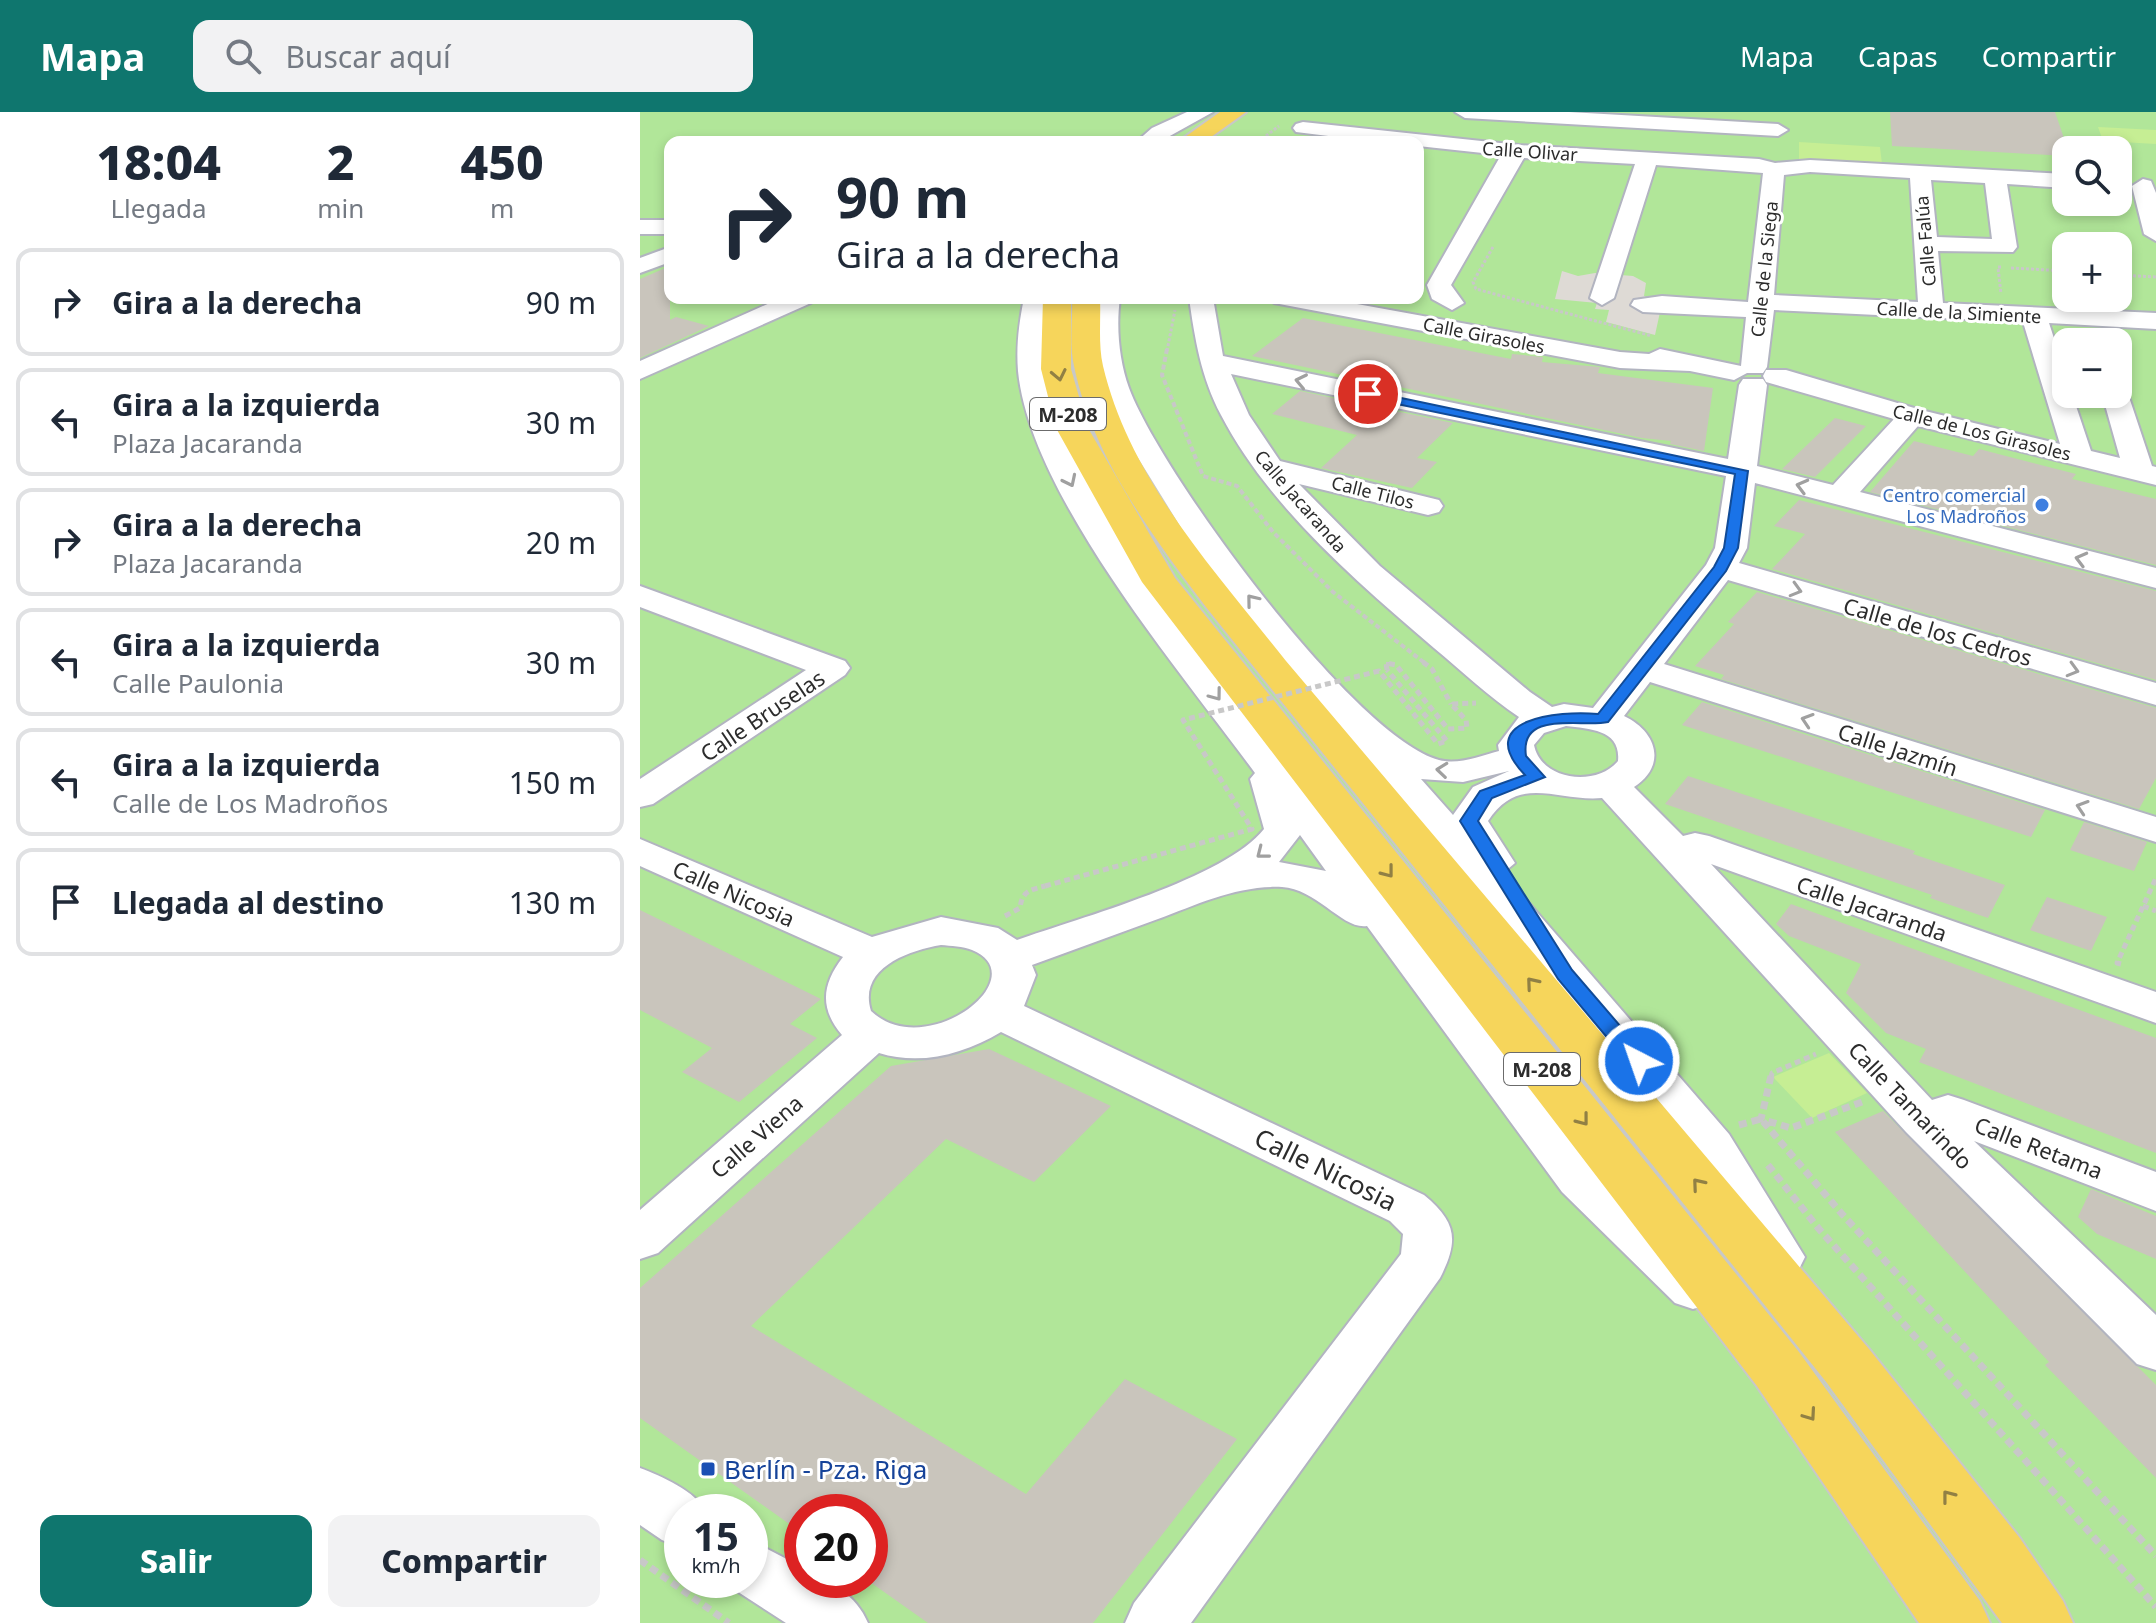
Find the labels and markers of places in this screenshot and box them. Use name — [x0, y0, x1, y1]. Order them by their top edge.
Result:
pin — [1334, 360, 1402, 428]
place label: Centro comercial Los Madroños — [1883, 483, 2026, 528]
marker: Centro comercial Los Madroños — [2033, 496, 2051, 514]
place label: Berlín - Pza. Riga — [724, 1451, 927, 1487]
marker: Berlín - Pza. Riga — [699, 1460, 717, 1478]

